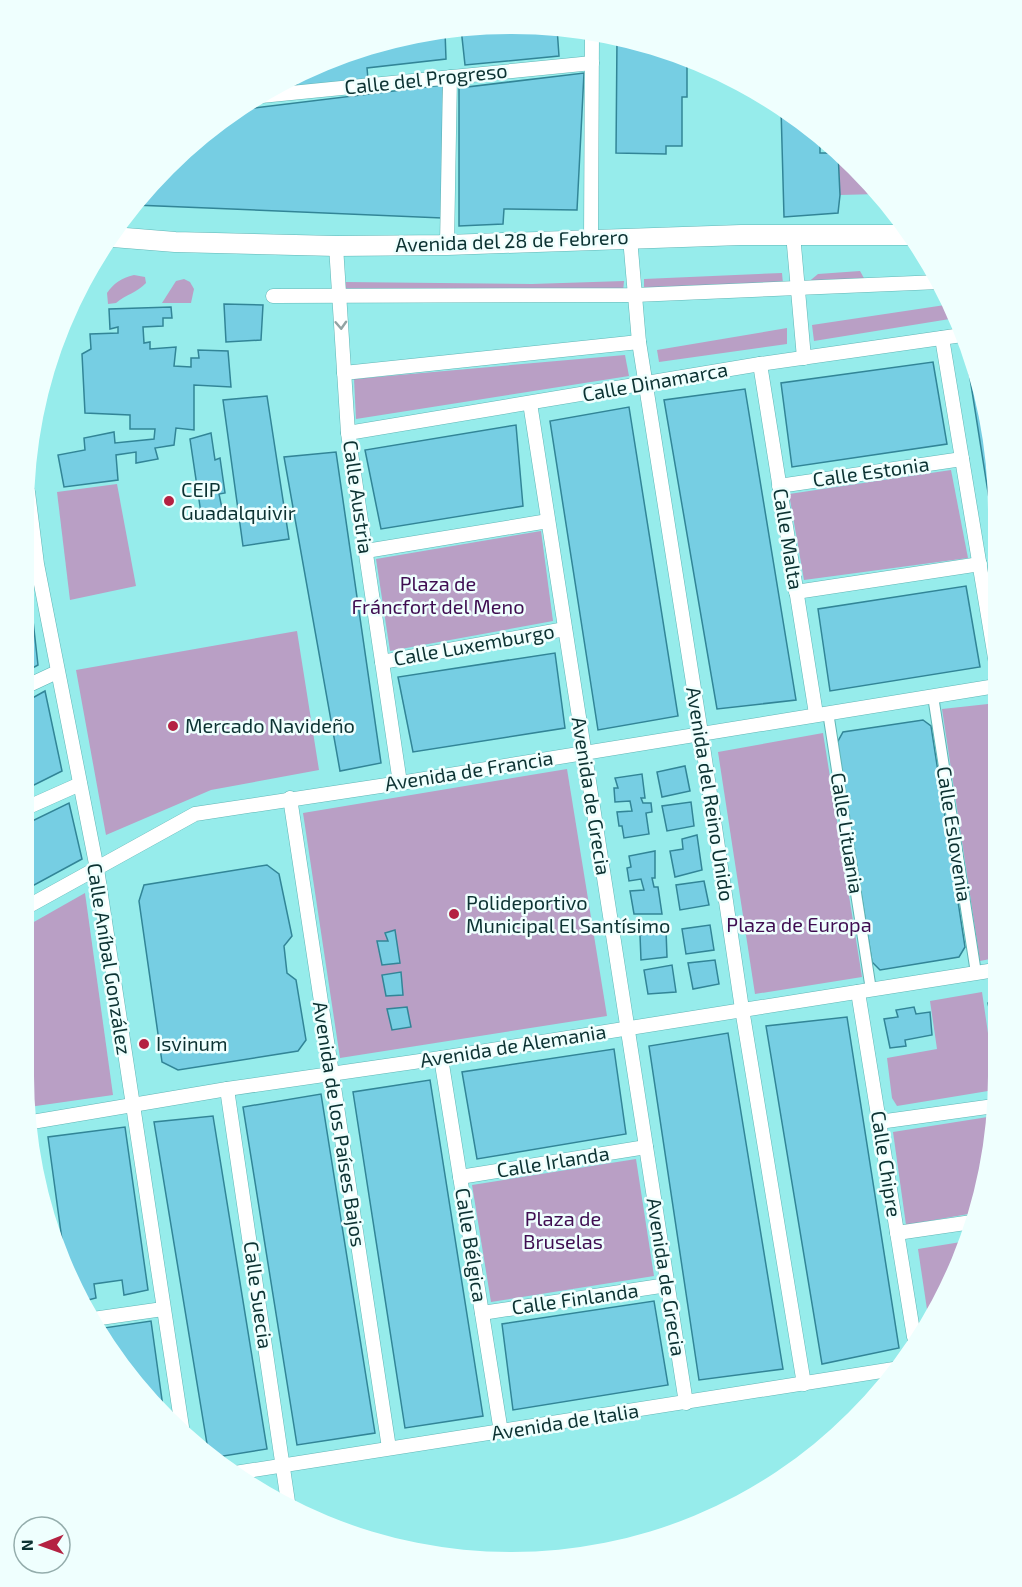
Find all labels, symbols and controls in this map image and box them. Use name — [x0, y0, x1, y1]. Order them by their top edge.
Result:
street label: Calle del Progreso — [343, 58, 509, 98]
street label: Avenida del 28 de Febrero — [395, 224, 629, 256]
one-way arrow — [335, 321, 348, 330]
street label: Calle Dinamarca — [580, 356, 729, 406]
street label: Calle Austria — [339, 438, 379, 555]
street label: Calle Estonia — [811, 451, 931, 491]
place label: CEIP Guadalquivir — [181, 477, 296, 524]
street label: Calle Malta — [769, 486, 809, 591]
marker: CEIP Guadalquivir — [162, 494, 176, 508]
park label: Plaza de Fráncfort del Meno — [351, 571, 525, 618]
street label: Calle Luxemburgo — [392, 618, 556, 670]
street label: Avenida del Reino Unido — [682, 685, 740, 903]
place label: Mercado Navideño — [185, 713, 355, 737]
street label: Avenida de Grecia — [568, 715, 616, 877]
marker: Mercado Navideño — [166, 719, 180, 733]
street label: Avenida de Francia — [383, 745, 555, 795]
street label: Calle Eslovenia — [932, 764, 978, 903]
street label: Calle Lituania — [827, 771, 869, 895]
street label: Calle Aníbal González — [83, 861, 137, 1056]
place label: Polideportivo Municipal El Santísimo — [466, 890, 670, 937]
marker: Polideportivo Municipal El Santísimo — [447, 907, 461, 921]
park label: Plaza de Europa — [726, 912, 872, 936]
street label: Avenida de los Países Bajos — [309, 999, 371, 1248]
street label: Avenida de Alemania — [418, 1018, 608, 1072]
place label: Isvinum — [156, 1031, 227, 1055]
marker: Isvinum — [137, 1037, 151, 1051]
street label: Calle Chipre — [867, 1109, 907, 1219]
street label: Calle Irlanda — [495, 1140, 611, 1182]
street label: Calle Bélgica — [451, 1186, 493, 1304]
street label: Avenida de Grecia — [643, 1196, 691, 1358]
park label: Plaza de Bruselas — [523, 1206, 603, 1253]
street label: Calle Suecia — [240, 1239, 278, 1350]
street label: Calle Finlanda — [510, 1277, 640, 1319]
street label: Avenida de Italia — [489, 1397, 640, 1445]
north arrow — [12, 1515, 72, 1575]
text: N — [17, 1539, 36, 1551]

